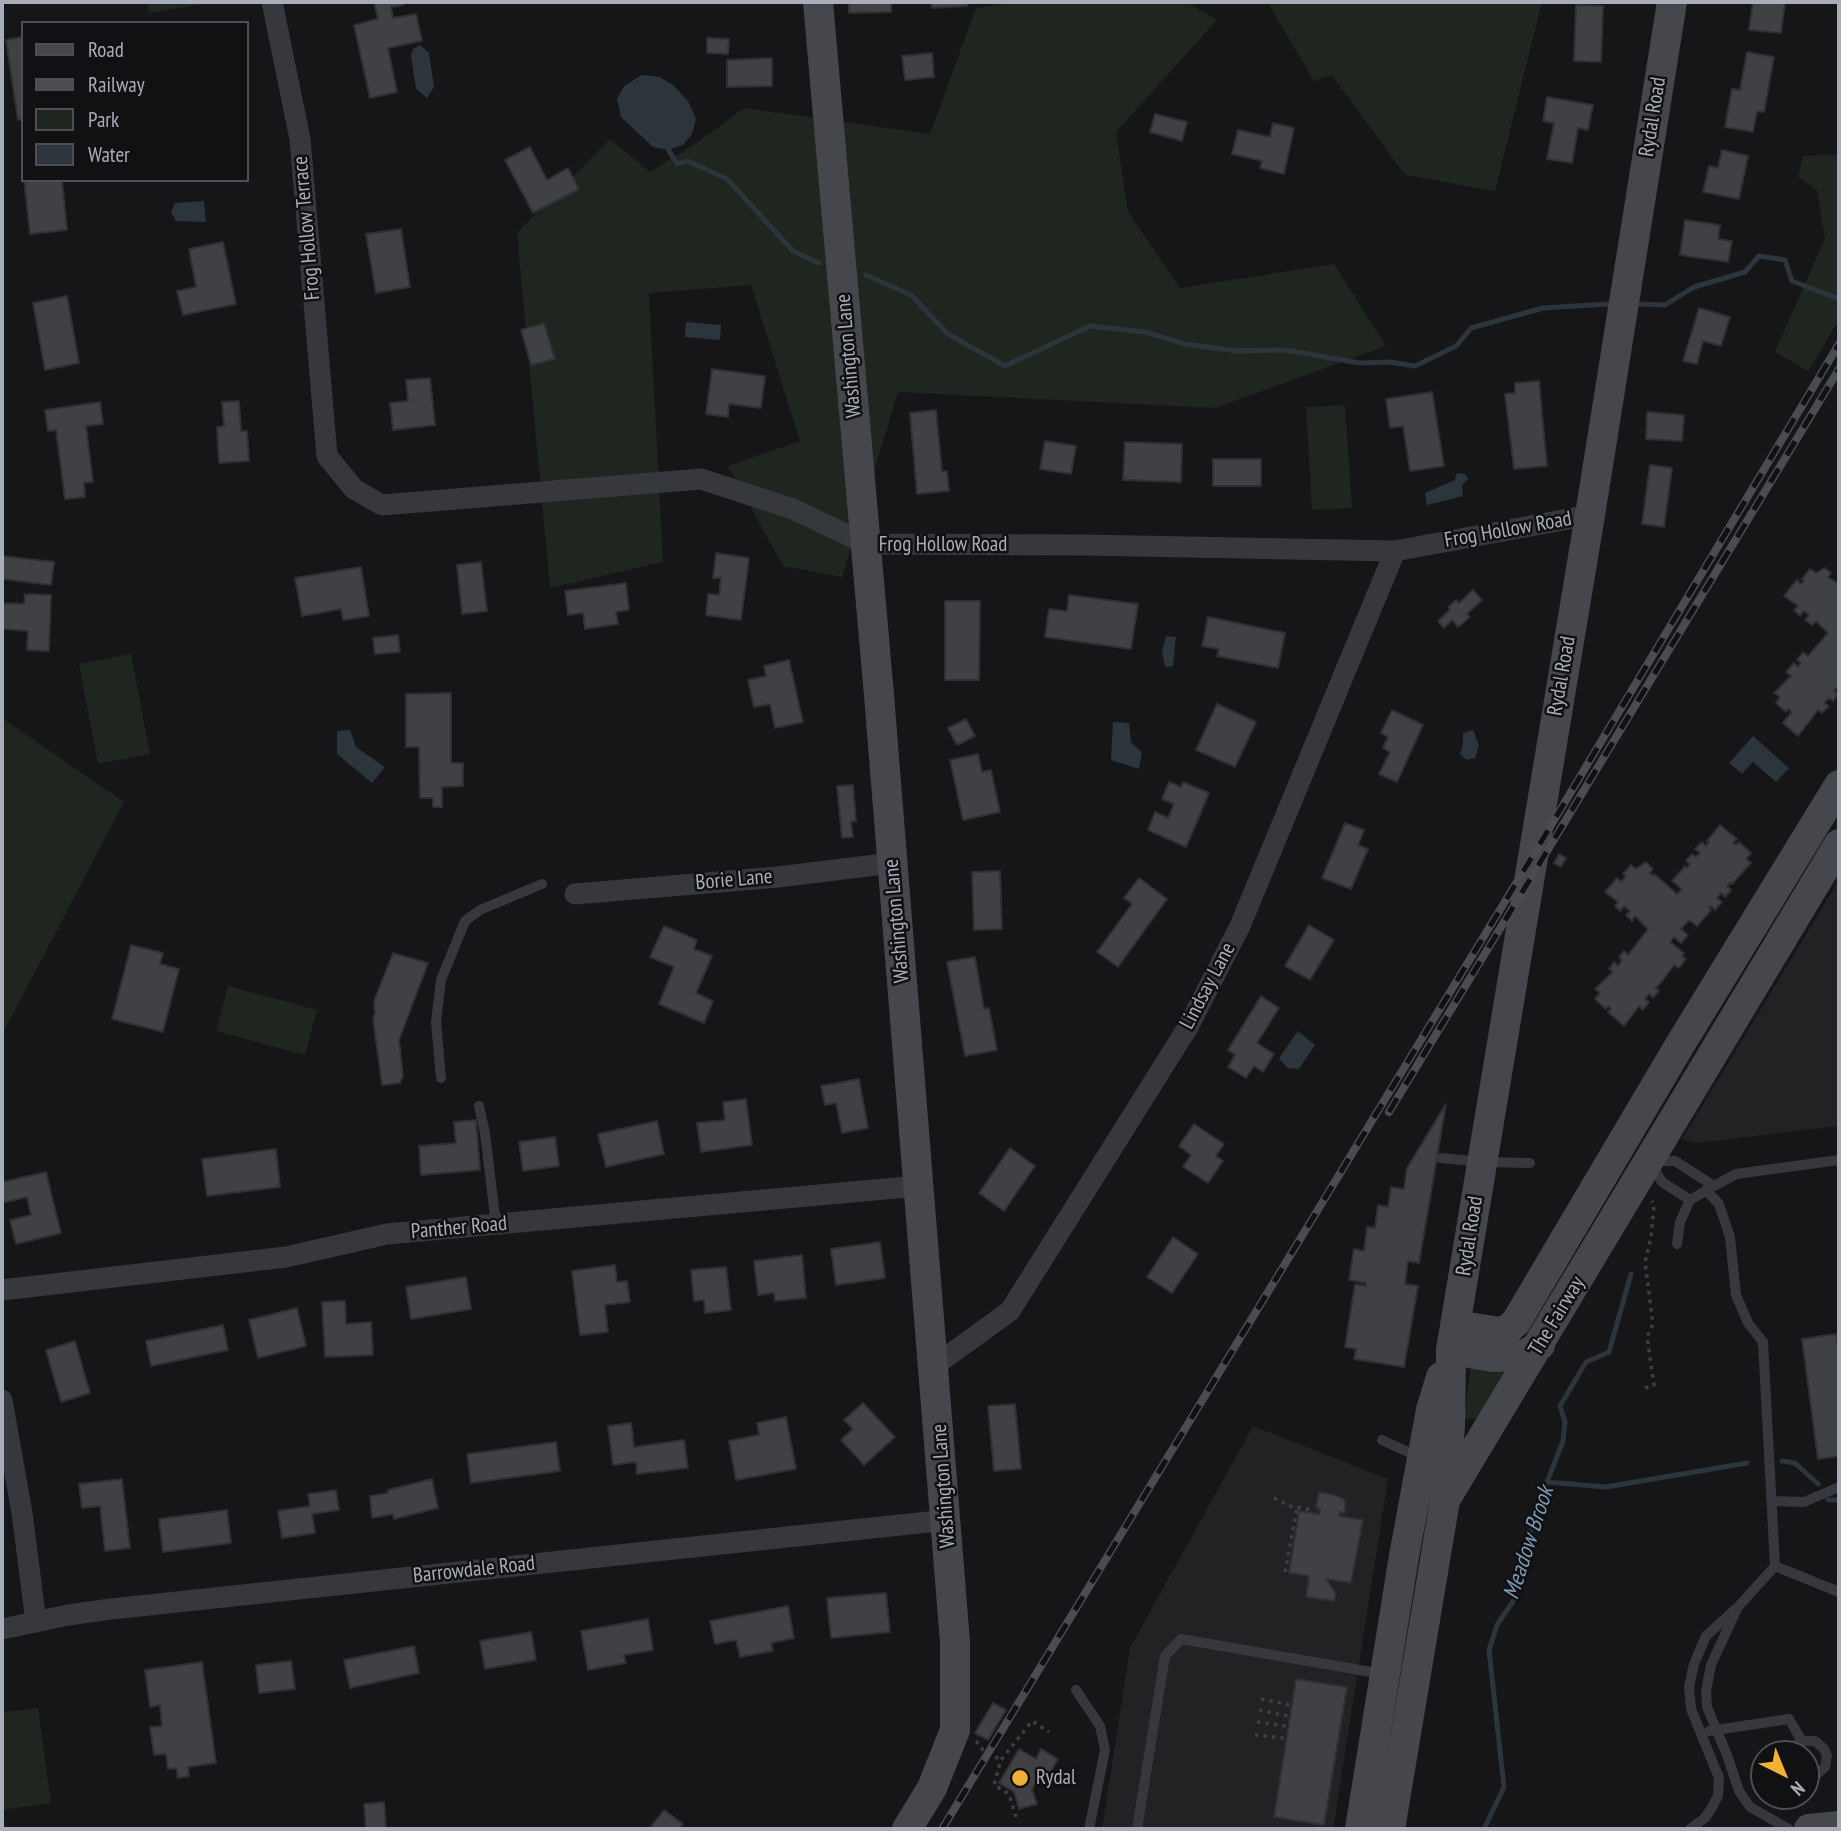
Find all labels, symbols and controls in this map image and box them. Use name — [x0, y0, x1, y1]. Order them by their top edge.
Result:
legend — [21, 21, 248, 182]
text: Road — [88, 36, 124, 63]
text: Railway — [88, 71, 145, 98]
street label: Rydal Road — [1634, 75, 1672, 159]
text: Park — [88, 106, 119, 133]
text: Water — [88, 141, 130, 168]
street label: Frog Hollow Terrace — [288, 155, 326, 301]
street label: Washington Lane — [831, 293, 867, 419]
street label: Frog Hollow Road — [1442, 506, 1574, 554]
street label: Frog Hollow Road — [879, 532, 1007, 558]
street label: Rydal Road — [1543, 634, 1581, 718]
street label: Washington Lane — [879, 858, 915, 984]
street label: Borie Lane — [694, 864, 774, 896]
street label: Lindsay Lane — [1175, 939, 1241, 1033]
street label: Rydal Road — [1451, 1194, 1489, 1278]
street label: Panther Road — [410, 1211, 508, 1245]
street label: The Fairway — [1524, 1272, 1590, 1360]
street label: Washington Lane — [927, 1423, 961, 1549]
water label: Meadow Brook — [1498, 1483, 1560, 1603]
street label: Barrowdale Road — [412, 1551, 536, 1589]
north arrow — [1750, 1740, 1820, 1810]
place label: Rydal — [1036, 1765, 1076, 1791]
marker: Rydal — [1010, 1768, 1030, 1788]
text: N — [1786, 1777, 1810, 1801]

